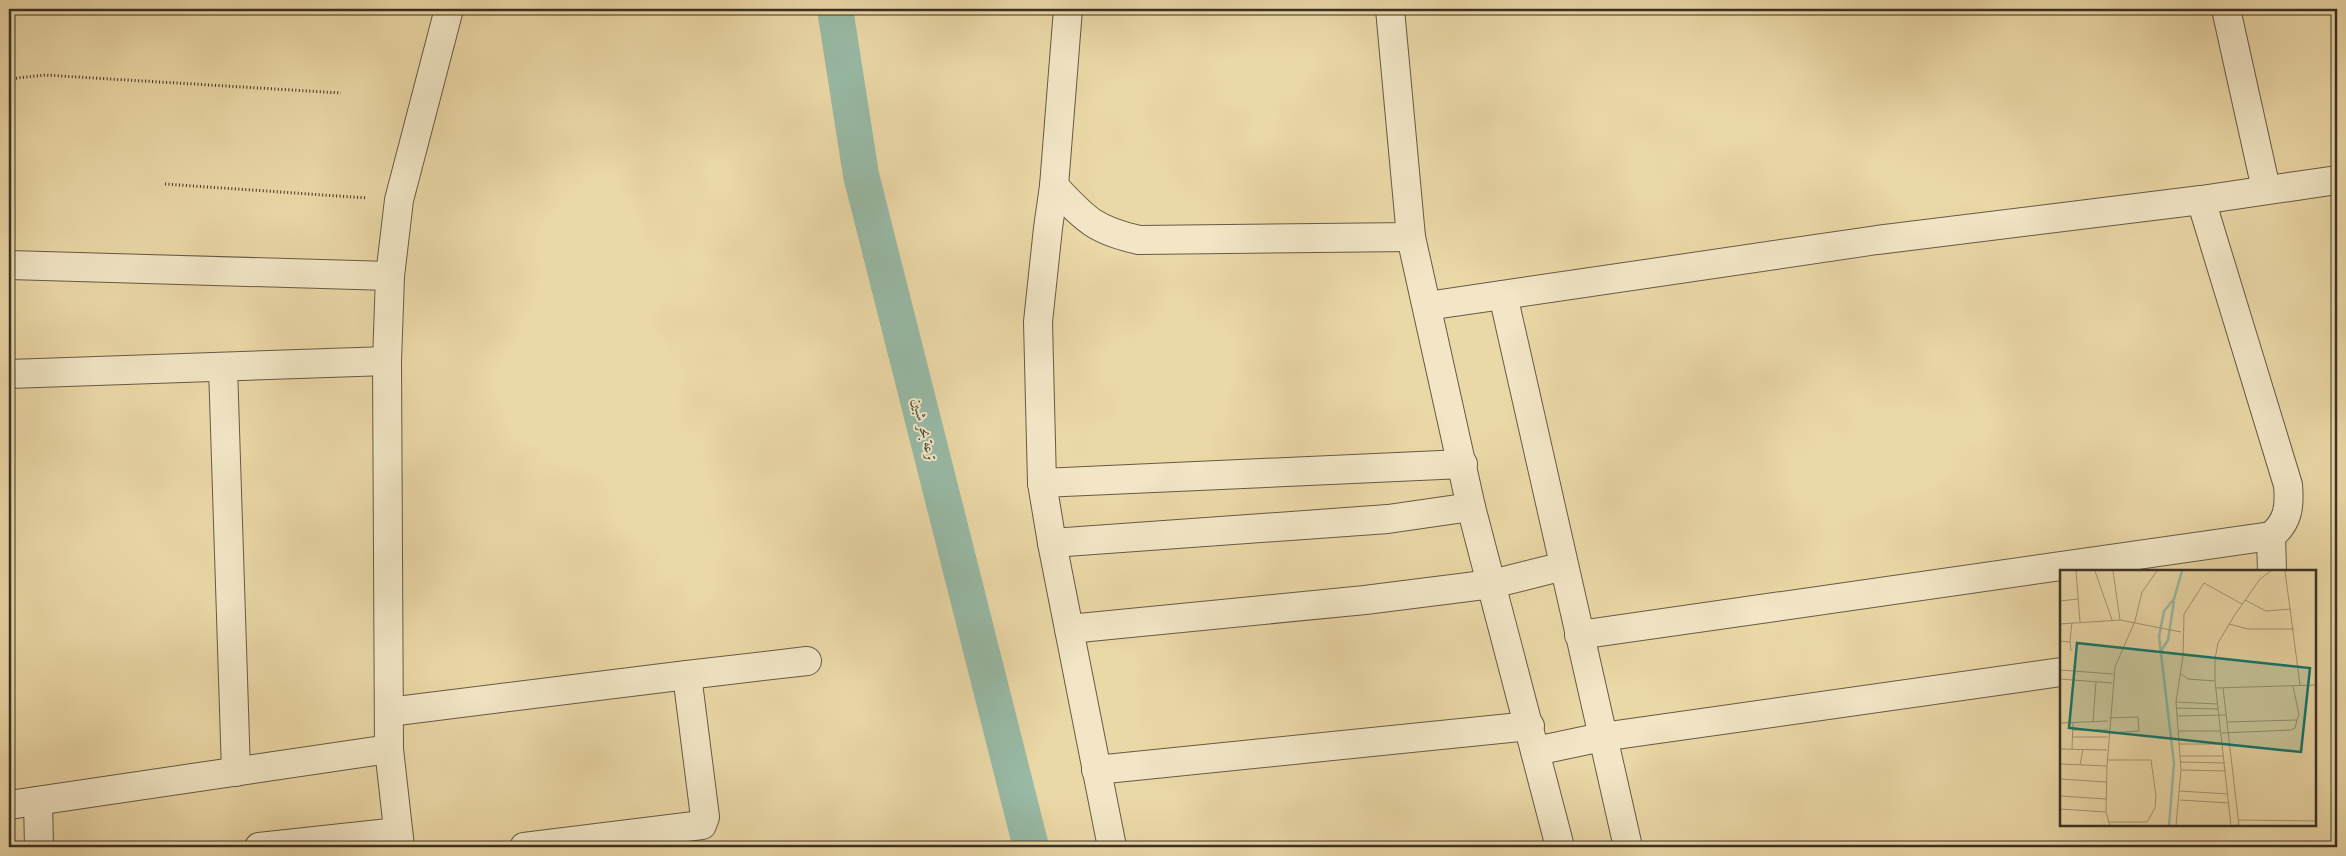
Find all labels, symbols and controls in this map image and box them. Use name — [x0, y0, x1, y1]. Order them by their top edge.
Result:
water label: ترعة بحر شبين — [907, 396, 942, 464]
inset map — [2060, 570, 2316, 826]

